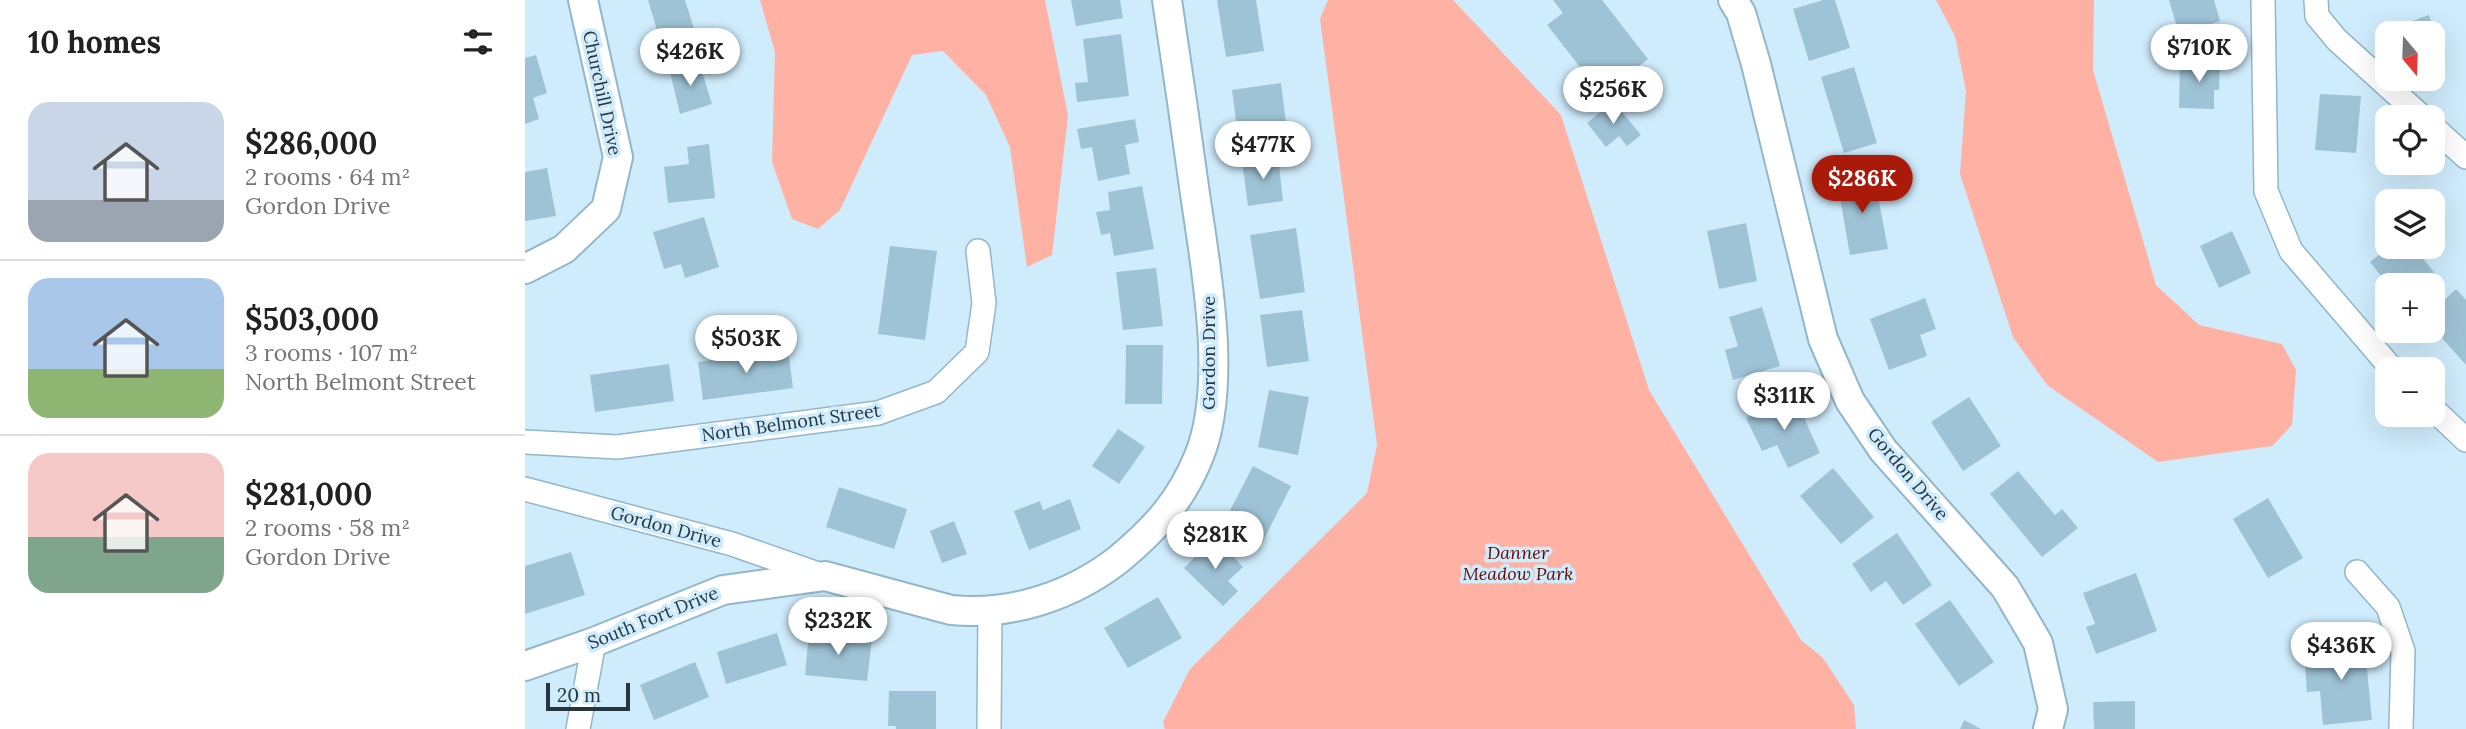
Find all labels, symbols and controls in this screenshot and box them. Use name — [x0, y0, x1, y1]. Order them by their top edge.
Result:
north arrow — [2375, 21, 2445, 91]
map controls — [2375, 21, 2445, 427]
text: 10 homes — [28, 23, 161, 61]
icon: filters — [459, 23, 497, 61]
pin: $710K — [2150, 24, 2248, 84]
pin: $426K — [641, 28, 739, 88]
street label: Churchill Drive — [578, 29, 627, 158]
text: $710K — [2167, 32, 2231, 61]
text: $426K — [656, 36, 724, 65]
pin: $256K — [1564, 66, 1662, 126]
text: $256K — [1579, 74, 1647, 103]
button: locate — [2375, 105, 2445, 175]
pin: $477K — [1214, 122, 1312, 181]
text: $286,000 — [245, 124, 377, 162]
text: $477K — [1231, 129, 1295, 158]
icon: home — [84, 130, 168, 214]
pin: $286K — [1813, 156, 1911, 215]
text: 2 rooms · 64 m² — [245, 162, 410, 191]
text: $286K — [1828, 163, 1896, 192]
button: layers — [2375, 189, 2445, 259]
text: Gordon Drive — [245, 191, 391, 220]
button: + — [2375, 273, 2445, 343]
street label: Gordon Drive — [1197, 296, 1220, 410]
text: $503,000 — [245, 300, 379, 338]
icon: home — [84, 306, 168, 390]
pin: $503K — [697, 316, 795, 375]
text: $503K — [711, 323, 781, 352]
text: 3 rooms · 107 m² — [245, 338, 418, 367]
button: − — [2375, 357, 2445, 427]
text: North Belmont Street — [245, 367, 476, 396]
pin: $311K — [1735, 372, 1833, 432]
text: $311K — [1753, 380, 1815, 409]
street label: North Belmont Street — [700, 399, 882, 446]
street label: Gordon Drive — [1863, 423, 1954, 525]
text: $281,000 — [245, 475, 372, 513]
icon: home — [84, 481, 168, 565]
street label: Gordon Drive — [608, 501, 724, 552]
pin: $281K — [1166, 512, 1264, 571]
text: 2 rooms · 58 m² — [245, 513, 410, 542]
text: $281K — [1183, 519, 1247, 548]
park label: Danner Meadow Park — [1463, 541, 1573, 585]
text: Gordon Drive — [245, 542, 391, 571]
street label: South Fort Drive — [584, 581, 722, 654]
pin: $232K — [789, 598, 887, 657]
text: $232K — [804, 605, 872, 634]
pin: $436K — [2292, 622, 2390, 682]
text: $436K — [2307, 630, 2375, 659]
scale bar — [546, 680, 630, 712]
text: 20 m — [557, 683, 601, 707]

